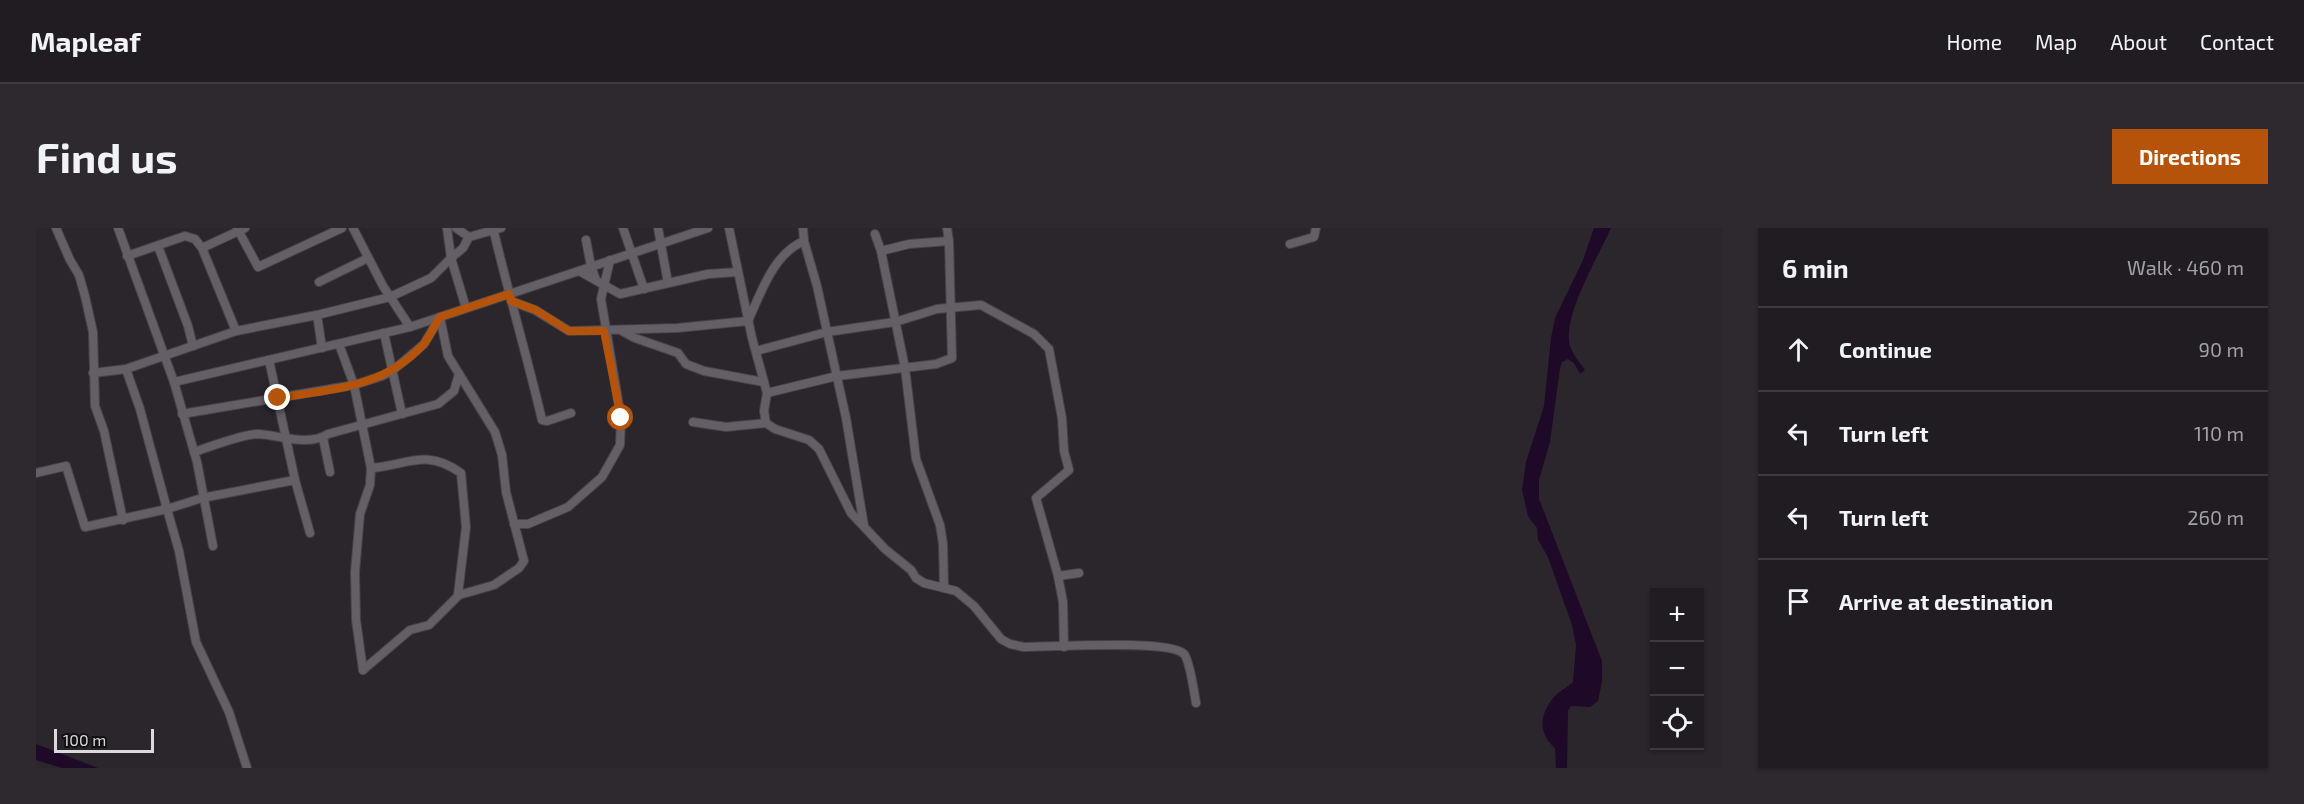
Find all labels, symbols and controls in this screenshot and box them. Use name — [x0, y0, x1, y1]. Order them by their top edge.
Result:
text: Mapleaf — [30, 24, 141, 58]
text: Home — [1946, 29, 2002, 54]
text: Map — [2035, 29, 2077, 54]
text: About — [2110, 29, 2167, 54]
text: Contact — [2200, 29, 2274, 54]
button: Directions — [2112, 129, 2268, 184]
text: Find us — [36, 131, 178, 181]
text: 6 min — [1782, 252, 1849, 283]
text: Walk · 460 m — [2127, 255, 2244, 279]
icon: ahead — [1782, 333, 1815, 366]
text: Continue — [1839, 336, 1932, 362]
text: 90 m — [2199, 337, 2244, 361]
route end — [264, 384, 290, 410]
route start — [607, 404, 633, 430]
icon: left — [1782, 417, 1815, 450]
text: Turn left — [1839, 420, 1928, 446]
text: 110 m — [2194, 421, 2244, 445]
icon: left — [1782, 501, 1815, 534]
text: Turn left — [1839, 504, 1928, 530]
text: 260 m — [2187, 505, 2244, 529]
icon: arrive — [1782, 585, 1815, 618]
map controls — [1650, 588, 1704, 750]
button: + — [1650, 588, 1704, 642]
text: Arrive at destination — [1839, 588, 2053, 614]
button: − — [1650, 642, 1704, 696]
button: locate — [1650, 696, 1704, 750]
scale bar — [54, 726, 154, 754]
text: 100 m — [63, 730, 106, 749]

